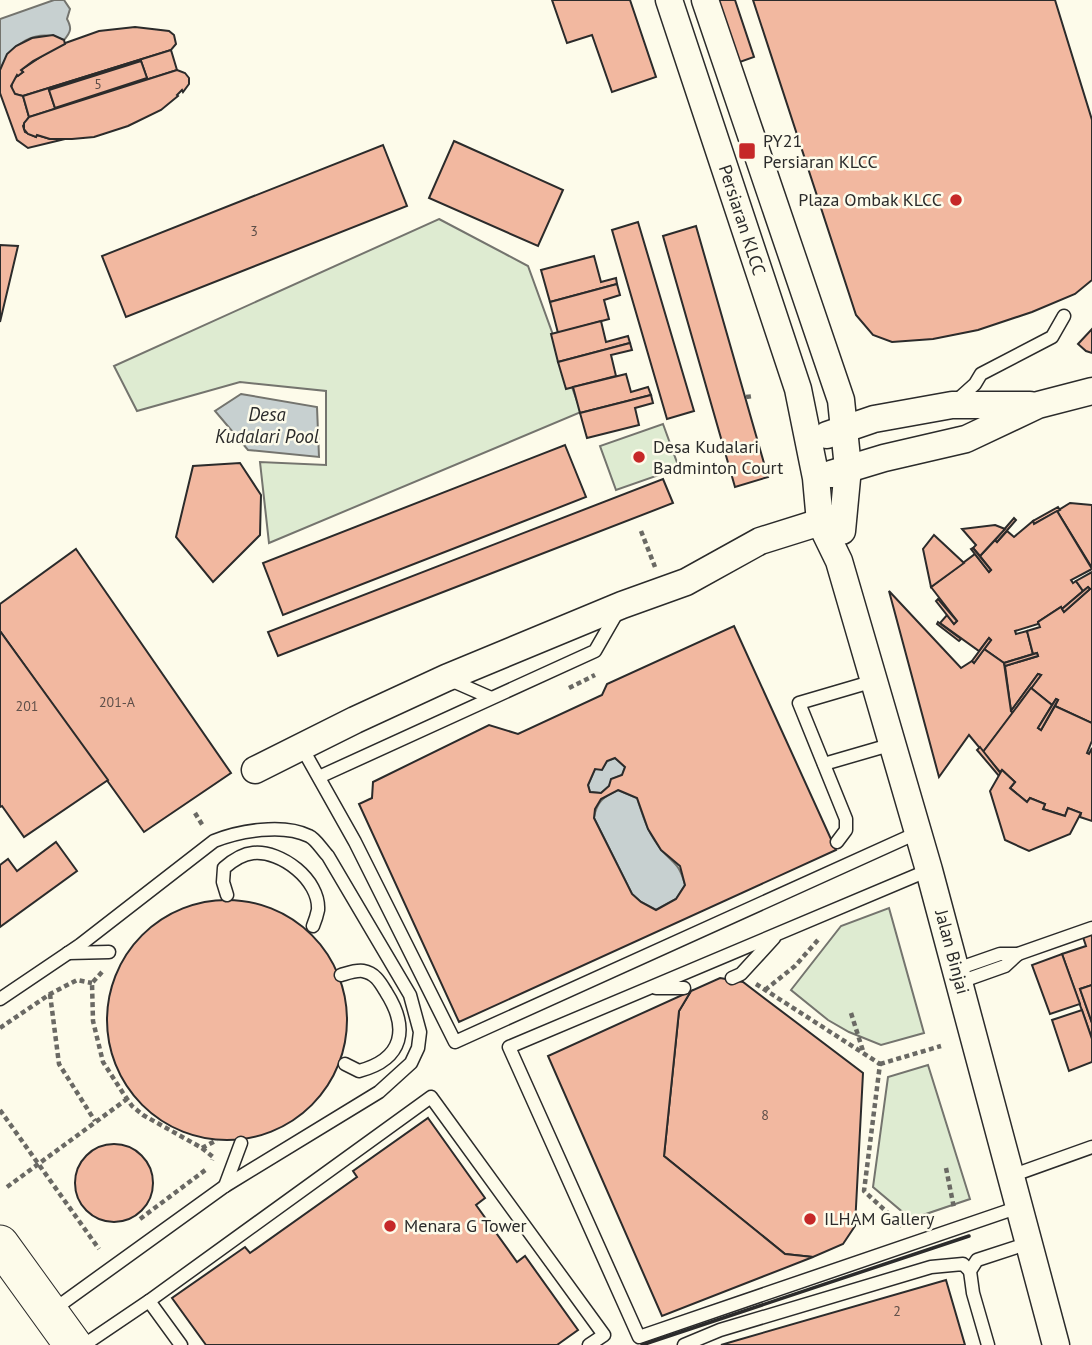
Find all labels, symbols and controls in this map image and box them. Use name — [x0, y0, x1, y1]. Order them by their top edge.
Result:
house number: 5 — [94, 75, 102, 93]
place label: PY21 Persiaran KLCC — [763, 129, 878, 173]
marker: PY21 Persiaran KLCC — [737, 141, 757, 161]
street label: Persiaran KLCC — [714, 162, 771, 278]
place label: Plaza Ombak KLCC — [798, 188, 942, 211]
marker: Plaza Ombak KLCC — [948, 192, 964, 208]
house number: 3 — [250, 222, 258, 240]
water label: Desa Kudalari Pool — [215, 402, 319, 448]
place label: Desa Kudalari Badminton Court — [653, 435, 783, 479]
marker: Desa Kudalari Badminton Court — [631, 449, 647, 465]
house number: 201-A — [99, 693, 136, 711]
house number: 201 — [16, 697, 38, 715]
street label: Jalan Binjai — [930, 906, 975, 997]
house number: 8 — [761, 1106, 769, 1124]
place label: ILHAM Gallery — [824, 1207, 935, 1230]
marker: ILHAM Gallery — [802, 1211, 818, 1227]
place label: Menara G Tower — [404, 1214, 527, 1237]
marker: Menara G Tower — [382, 1218, 398, 1234]
house number: 2 — [893, 1302, 901, 1320]

